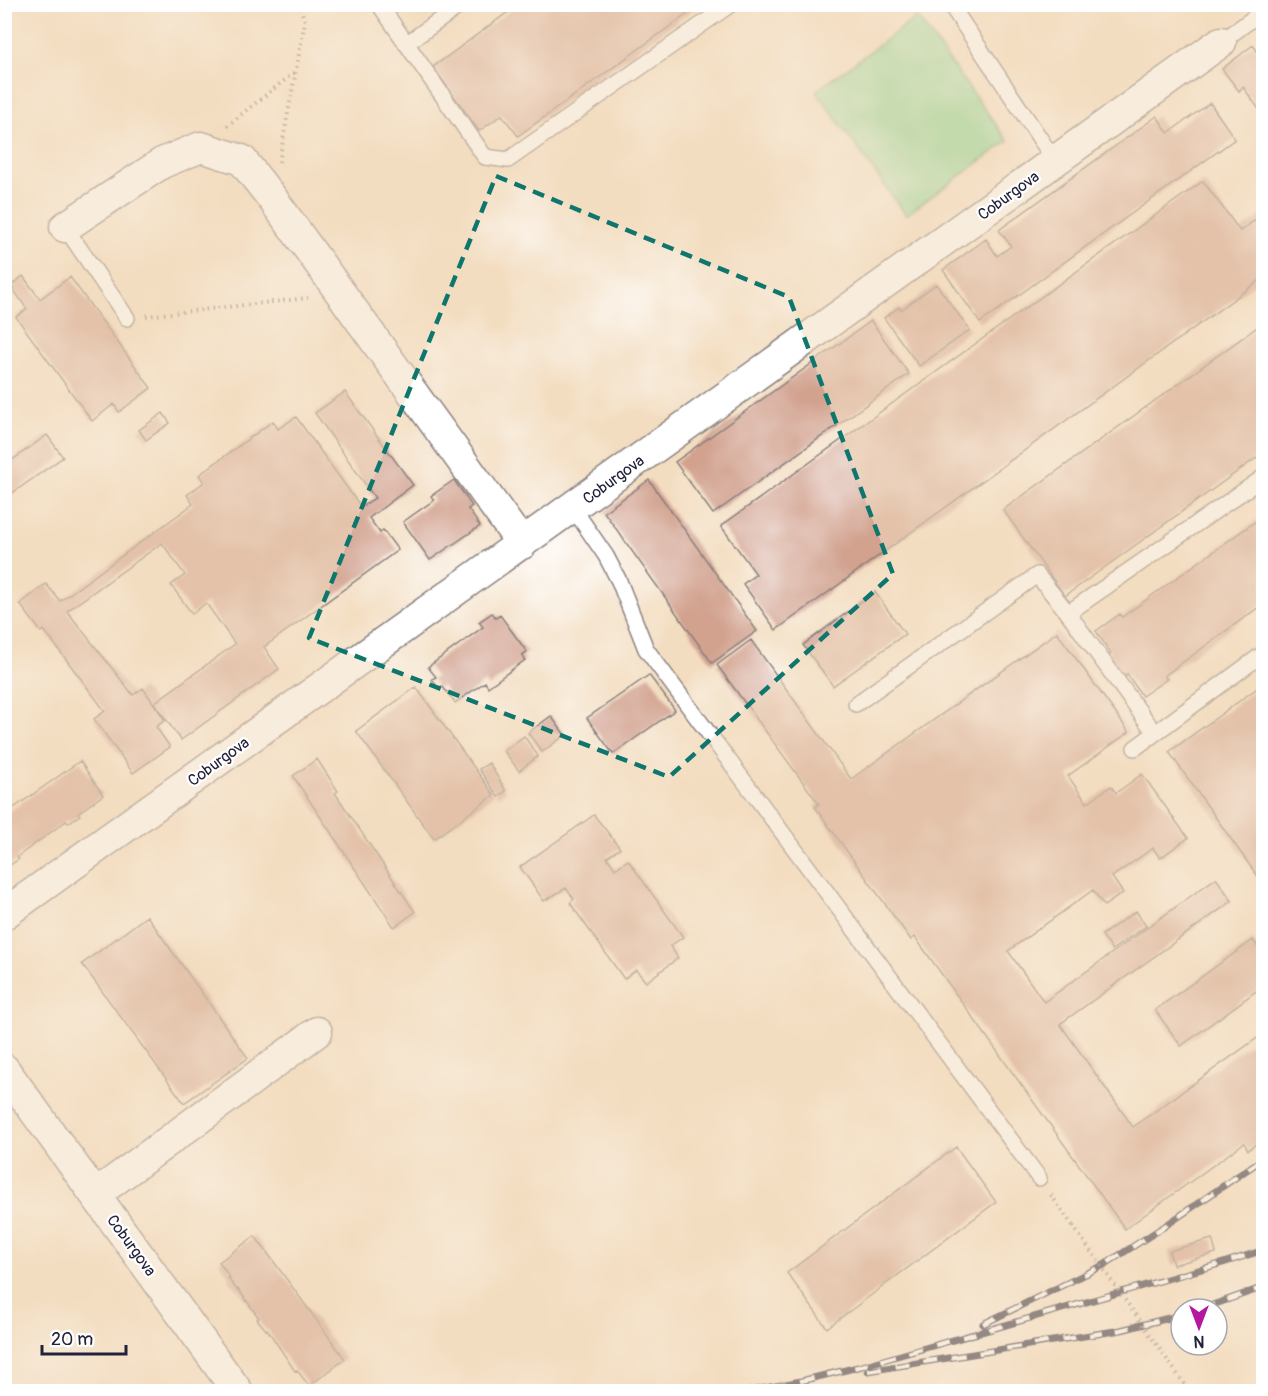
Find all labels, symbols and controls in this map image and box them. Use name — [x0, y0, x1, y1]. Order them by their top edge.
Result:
street label: Coburgova — [974, 167, 1043, 225]
street label: Coburgova — [579, 451, 648, 509]
street label: Coburgova — [184, 733, 253, 791]
street label: Coburgova — [102, 1211, 160, 1280]
north arrow — [1169, 1297, 1229, 1357]
scale bar — [42, 1318, 126, 1356]
text: 20 m — [51, 1328, 93, 1351]
text: N — [1193, 1331, 1204, 1351]

